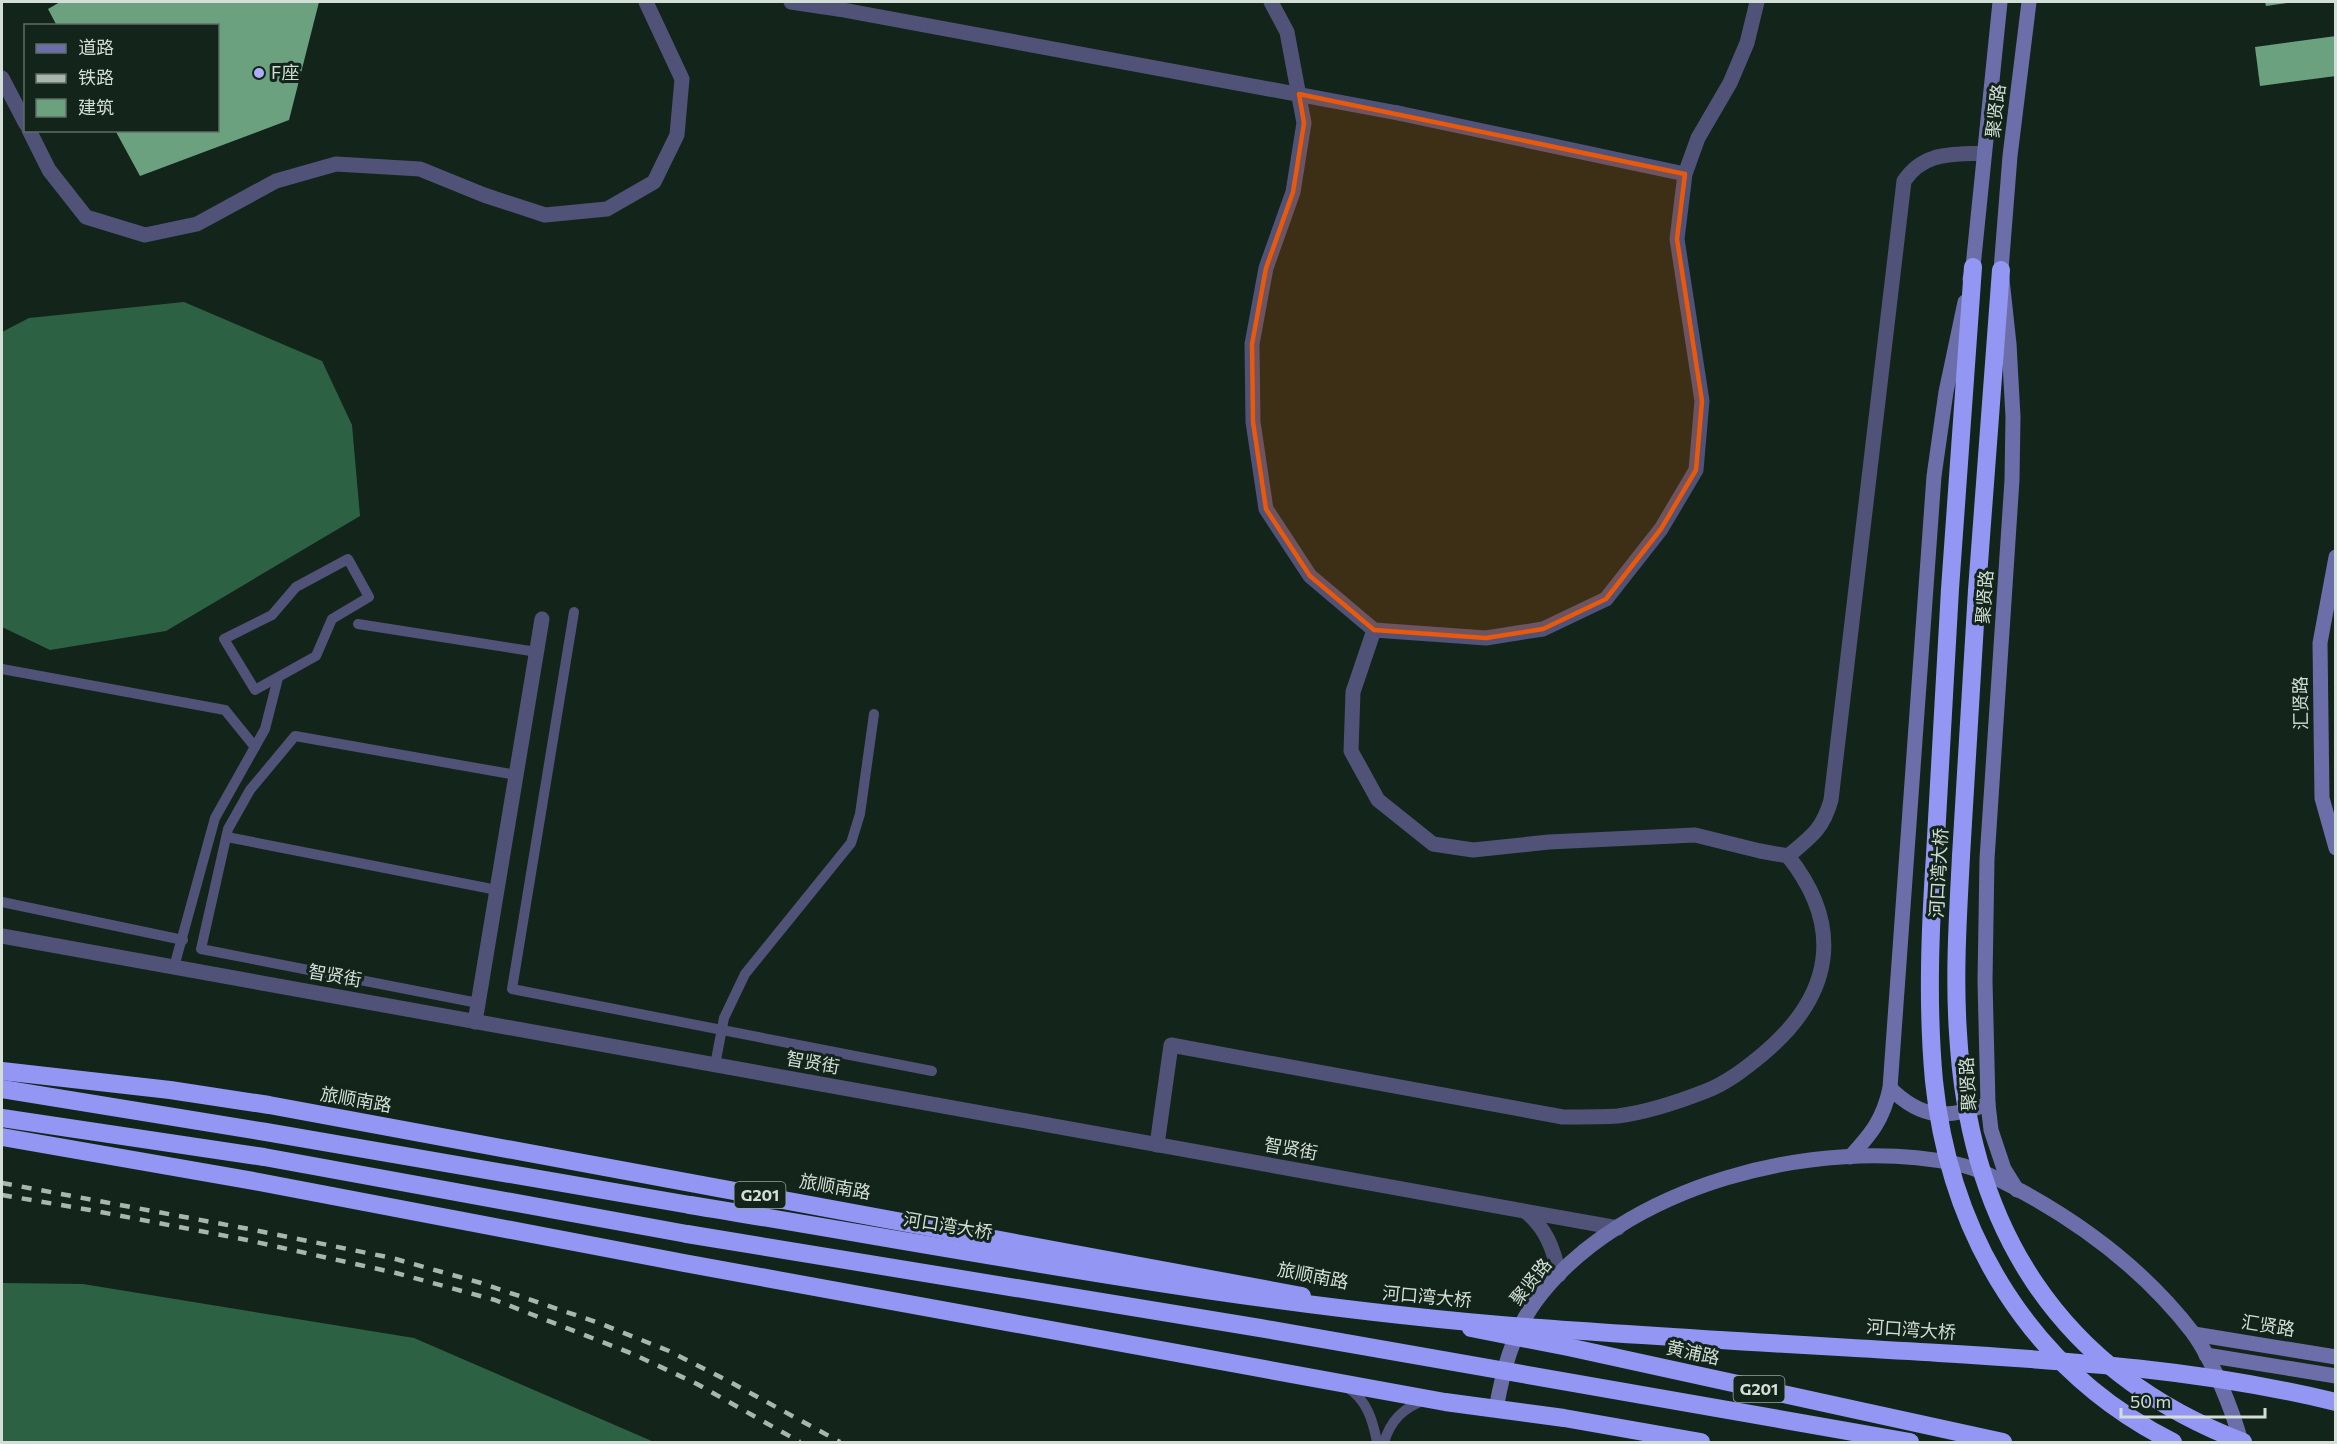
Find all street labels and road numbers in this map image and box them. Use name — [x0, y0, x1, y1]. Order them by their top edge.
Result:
street label: 聚贤路 — [1981, 83, 2009, 139]
street label: 聚贤路 — [1971, 569, 1997, 625]
street label: 汇贤路 — [2289, 676, 2311, 730]
street label: 河口湾大桥 — [1925, 827, 1951, 918]
street label: 智贤街 — [307, 959, 364, 991]
street label: 智贤街 — [785, 1046, 842, 1078]
street label: 聚贤路 — [1955, 1057, 1979, 1112]
street label: 旅顺南路 — [319, 1082, 394, 1116]
street label: 智贤街 — [1263, 1132, 1320, 1164]
street label: 旅顺南路 — [798, 1169, 873, 1203]
road number: G201 — [734, 1182, 786, 1208]
street label: 河口湾大桥 — [902, 1207, 994, 1243]
street label: 聚贤路 — [1505, 1253, 1556, 1309]
street label: 旅顺南路 — [1276, 1257, 1351, 1293]
street label: 河口湾大桥 — [1381, 1281, 1473, 1311]
street label: 汇贤路 — [2240, 1310, 2297, 1340]
street label: 河口湾大桥 — [1865, 1315, 1957, 1343]
street label: 黄浦路 — [1665, 1336, 1722, 1368]
road number: G201 — [1734, 1376, 1784, 1402]

